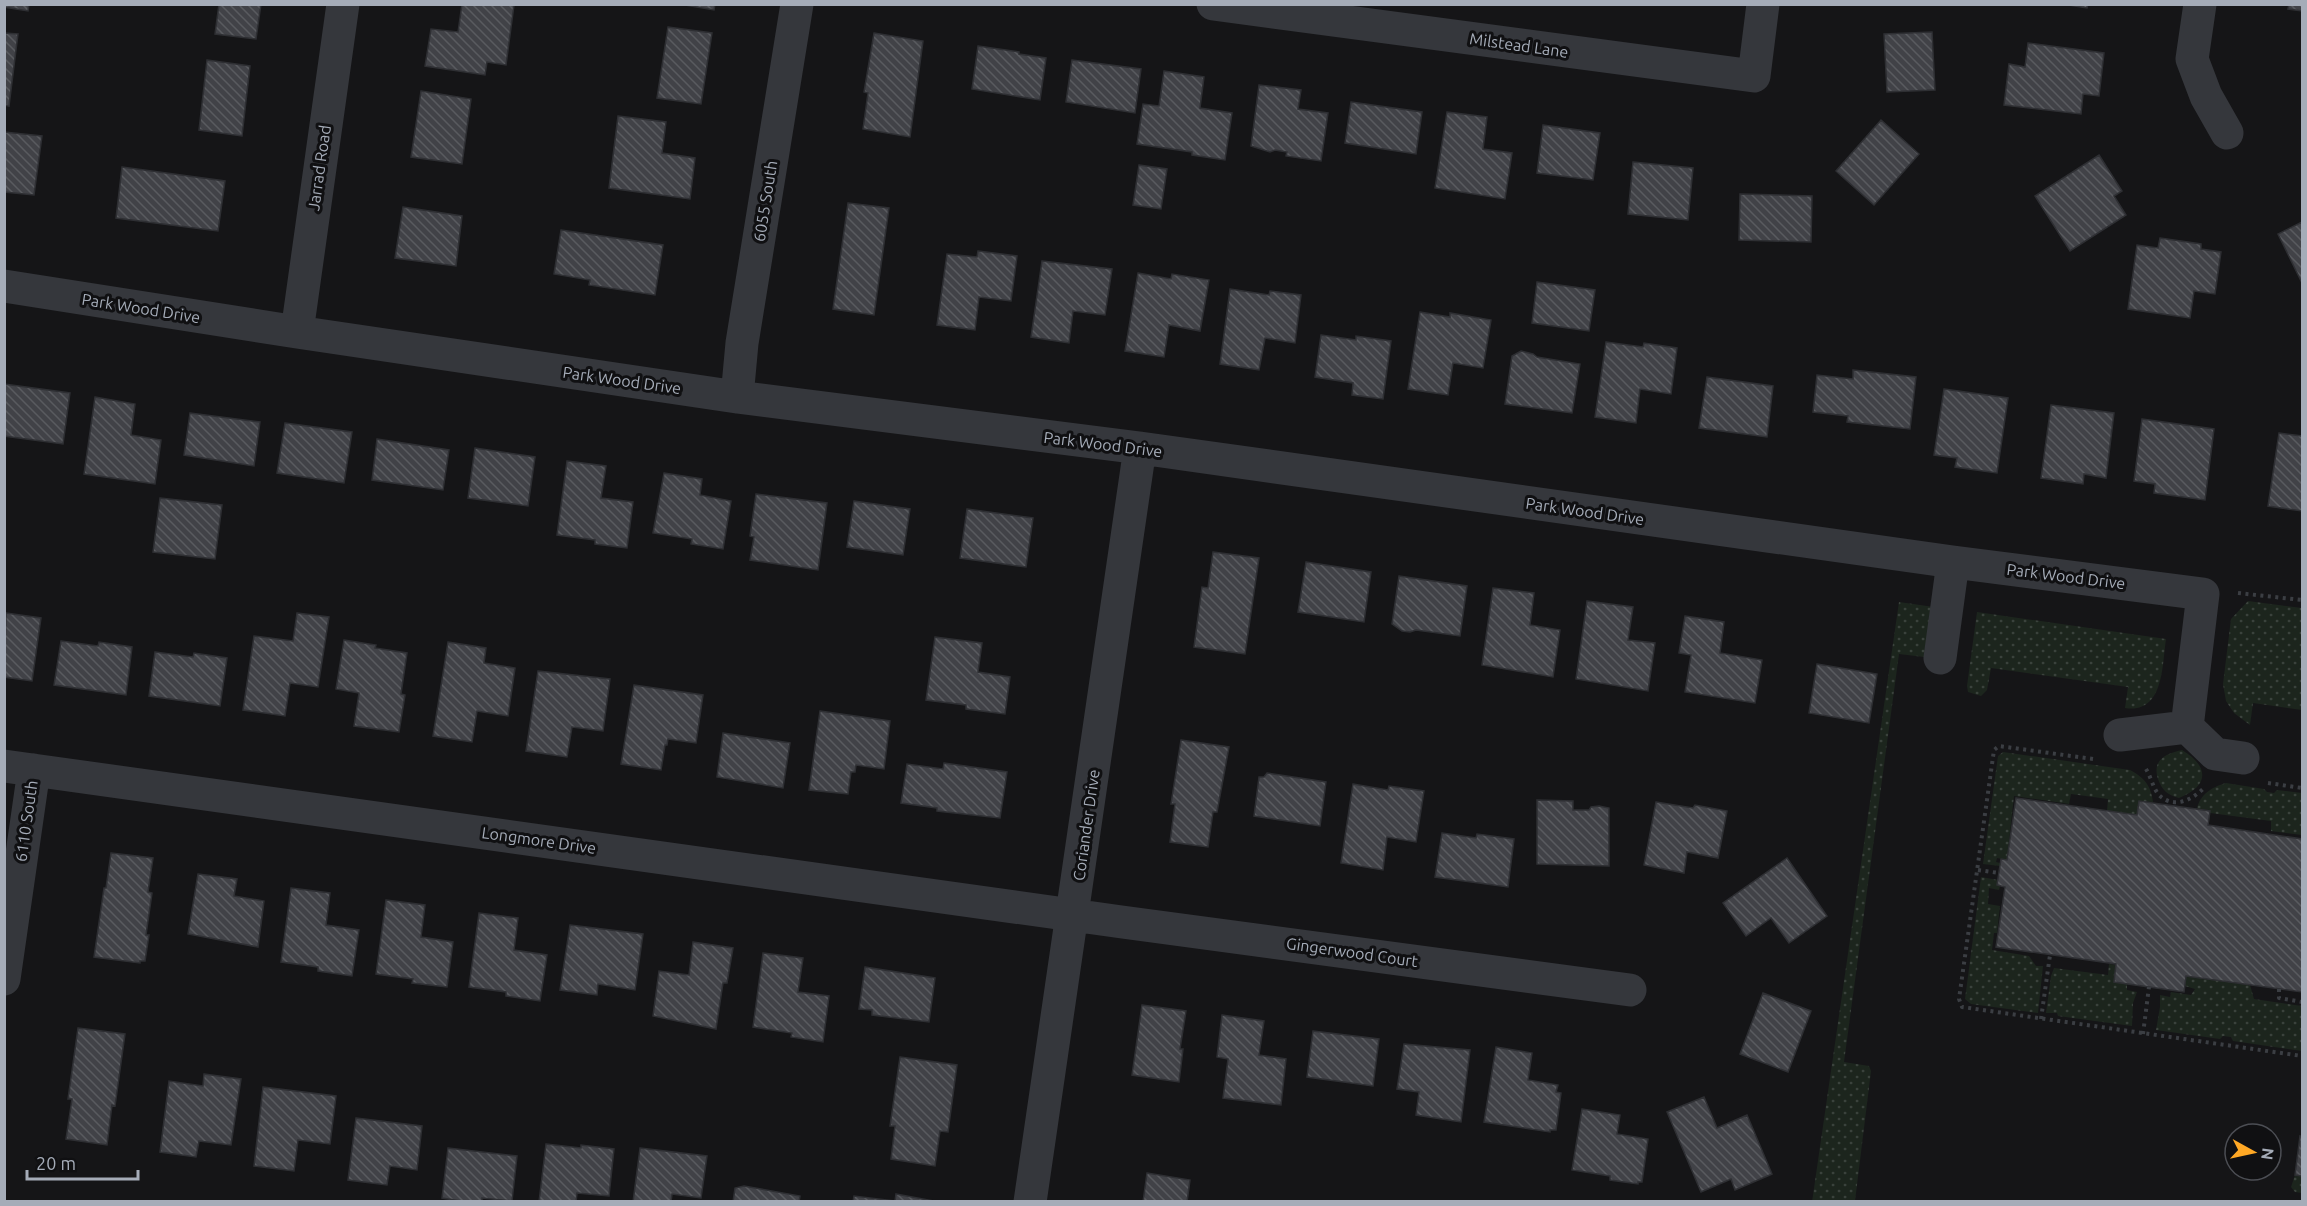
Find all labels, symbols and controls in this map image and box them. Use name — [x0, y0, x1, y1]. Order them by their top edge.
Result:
street label: Milstead Lane — [1468, 29, 1570, 61]
street label: Jarrad Road — [304, 124, 334, 212]
street label: 6055 South — [750, 159, 780, 243]
street label: Park Wood Drive — [81, 290, 201, 326]
street label: Park Wood Drive — [562, 363, 682, 397]
street label: Park Wood Drive — [1043, 428, 1163, 460]
street label: Park Wood Drive — [1525, 494, 1645, 528]
street label: Park Wood Drive — [2006, 560, 2126, 592]
street label: Coriander Drive — [1069, 768, 1103, 882]
street label: 6110 South — [11, 779, 41, 863]
street label: Longmore Drive — [481, 823, 597, 857]
street label: Gingerwood Court — [1285, 934, 1420, 970]
north arrow — [2223, 1122, 2283, 1182]
scale bar — [27, 1143, 138, 1181]
text: N — [2258, 1147, 2278, 1161]
text: 20 m — [36, 1153, 76, 1173]

